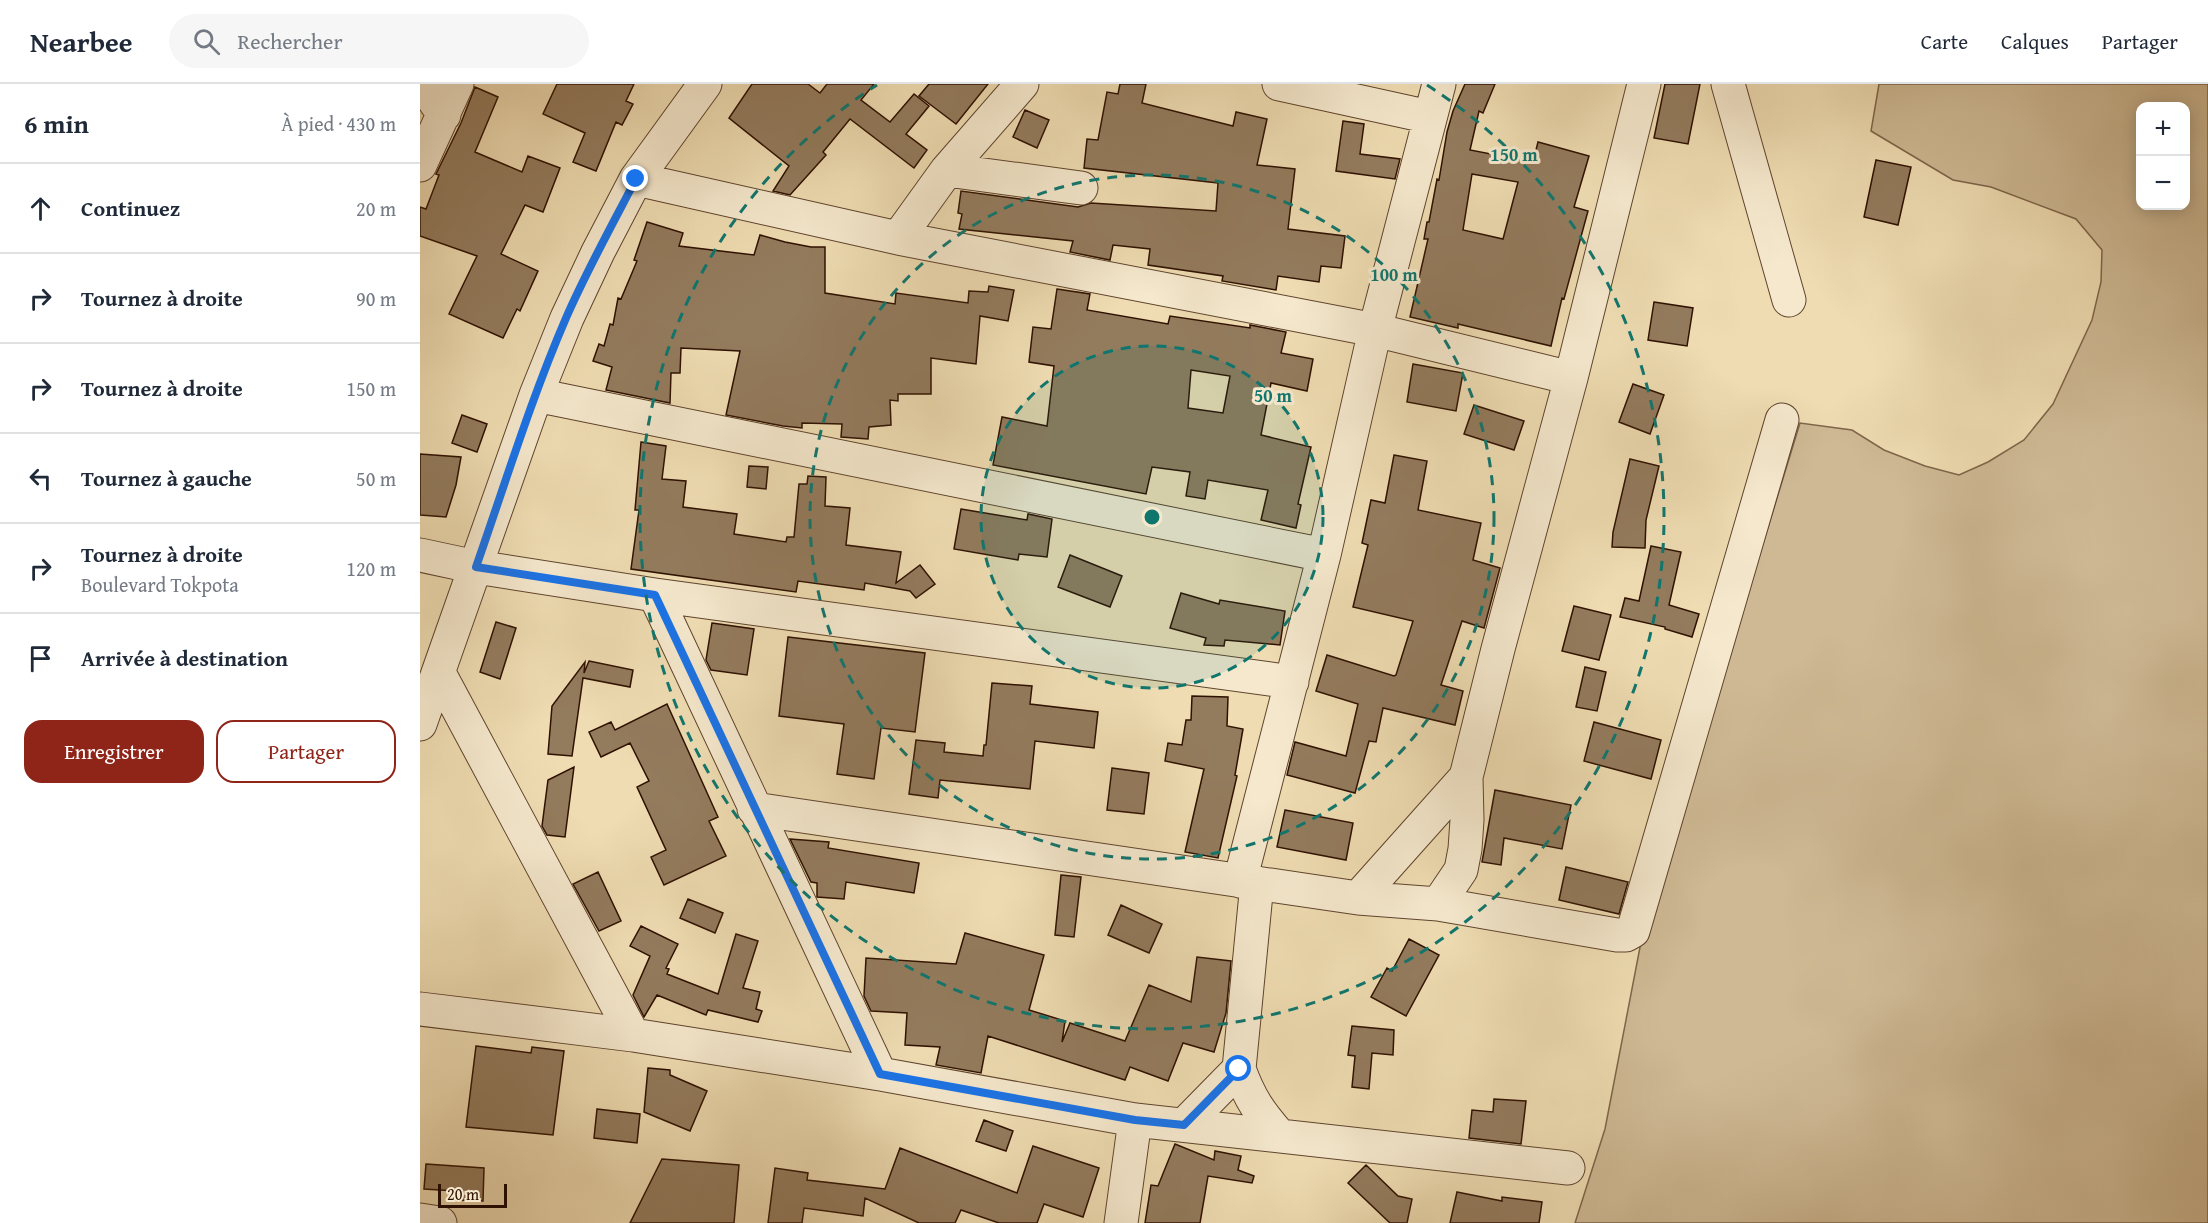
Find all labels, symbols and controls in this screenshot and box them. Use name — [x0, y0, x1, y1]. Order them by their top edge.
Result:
search box — [169, 14, 589, 68]
text: Nearbee — [30, 21, 133, 62]
icon: search — [190, 25, 223, 58]
text: Rechercher — [238, 25, 343, 57]
text: Carte — [1921, 26, 1968, 57]
text: Calques — [2001, 26, 2069, 57]
text: Partager — [2102, 26, 2178, 57]
map controls — [2136, 102, 2190, 210]
button: + — [2136, 102, 2190, 156]
text: 6 min — [24, 104, 89, 143]
text: À pied · 430 m — [281, 109, 396, 138]
text: 150 m — [1490, 141, 1538, 168]
button: − — [2136, 156, 2190, 210]
route end — [622, 165, 648, 191]
icon: ahead — [24, 192, 57, 225]
text: Continuez — [81, 192, 180, 224]
text: 20 m — [356, 194, 396, 223]
text: 100 m — [1370, 261, 1418, 288]
icon: right — [24, 282, 57, 315]
text: Tournez à droite — [81, 282, 243, 314]
text: 90 m — [356, 284, 396, 313]
icon: right — [24, 372, 57, 405]
text: Tournez à droite — [81, 372, 243, 404]
text: 150 m — [346, 374, 396, 403]
text: 50 m — [1254, 382, 1293, 409]
icon: left — [24, 462, 57, 495]
text: Tournez à gauche — [81, 462, 252, 494]
text: 50 m — [356, 464, 396, 493]
centre of rings — [1142, 507, 1162, 527]
text: Tournez à droite — [81, 538, 243, 570]
icon: right — [24, 552, 57, 585]
text: 120 m — [346, 554, 396, 583]
text: Boulevard Tokpota — [81, 570, 239, 599]
icon: arrive — [24, 642, 57, 675]
text: Arrivée à destination — [81, 642, 288, 674]
button: Enregistrer — [24, 720, 204, 783]
button: Partager — [216, 720, 396, 783]
route start — [1225, 1055, 1251, 1081]
scale bar — [438, 1181, 507, 1208]
text: 20 m — [447, 1182, 479, 1206]

